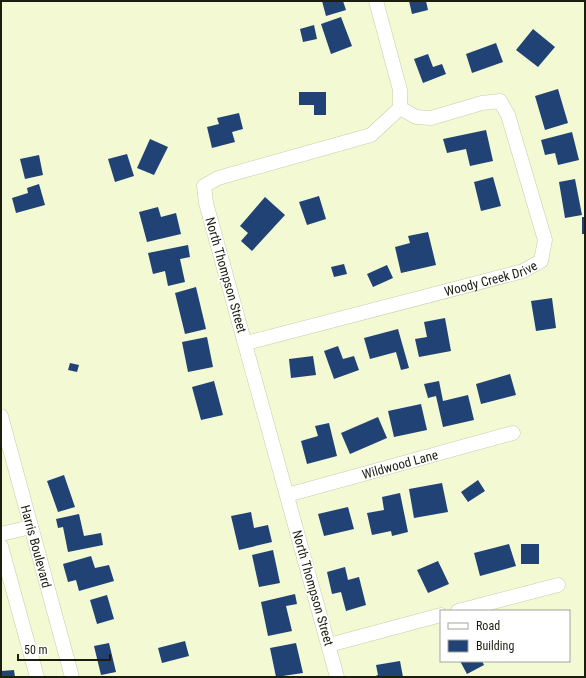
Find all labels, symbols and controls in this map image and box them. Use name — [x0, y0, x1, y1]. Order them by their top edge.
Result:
street label: North Thompson Street — [202, 215, 250, 335]
street label: Woody Creek Drive — [443, 257, 540, 299]
street label: Wildwood Lane — [360, 446, 439, 482]
street label: Harris Boulevard — [18, 503, 55, 589]
street label: North Thompson Street — [289, 528, 337, 648]
legend — [440, 610, 570, 662]
text: Road — [476, 619, 500, 633]
scale bar — [18, 636, 110, 662]
text: Building — [476, 639, 514, 653]
text: 50 m — [24, 643, 48, 657]

